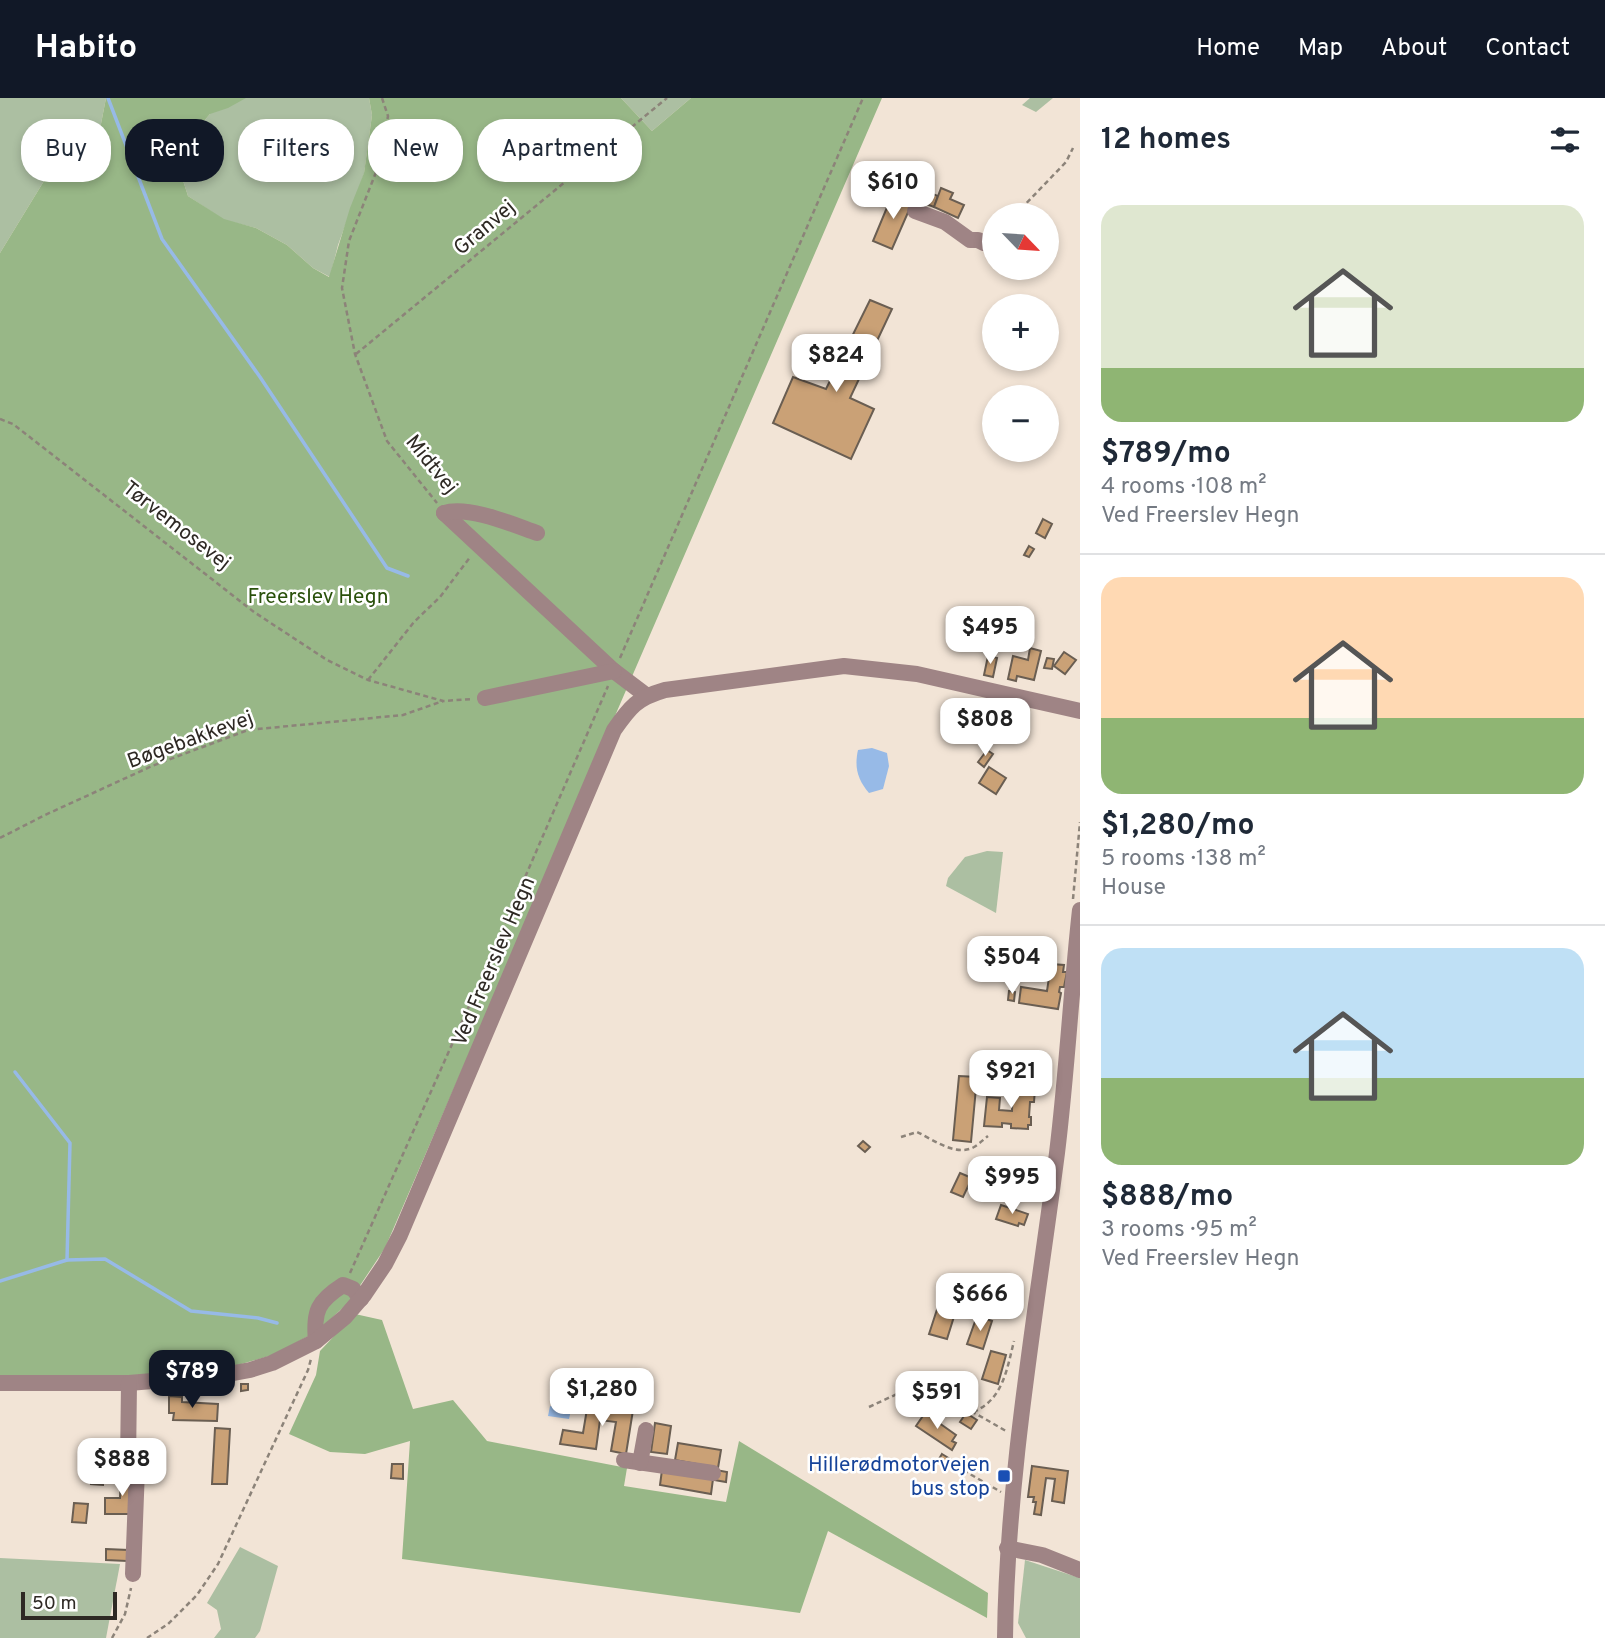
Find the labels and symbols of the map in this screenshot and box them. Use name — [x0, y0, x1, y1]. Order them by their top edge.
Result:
pin: $610 — [852, 162, 934, 221]
street label: Granvej — [448, 194, 521, 262]
north arrow — [982, 203, 1059, 280]
pin: $824 — [795, 334, 877, 394]
street label: Midtvej — [399, 430, 463, 500]
street label: Tørvemosevej — [117, 476, 236, 577]
park label: Freerslev Hegn — [247, 584, 389, 611]
pin: $495 — [949, 606, 1031, 666]
pin: $808 — [944, 698, 1026, 758]
street label: Bøgebakkevej — [124, 705, 257, 776]
street label: Ved Freerslev Hegn — [447, 873, 542, 1050]
pin: $504 — [971, 936, 1053, 996]
pin: $921 — [970, 1051, 1052, 1110]
pin: $995 — [971, 1156, 1053, 1216]
pin: $666 — [939, 1274, 1021, 1333]
pin: $789 — [151, 1350, 233, 1410]
pin: $1,280 — [545, 1368, 659, 1428]
pin: $591 — [896, 1372, 978, 1431]
pin: $888 — [81, 1438, 163, 1498]
place label: Hillerødmotorvejen bus stop — [808, 1452, 990, 1503]
marker: Hillerødmotorvejen bus stop — [996, 1468, 1012, 1484]
scale bar — [21, 1589, 117, 1621]

